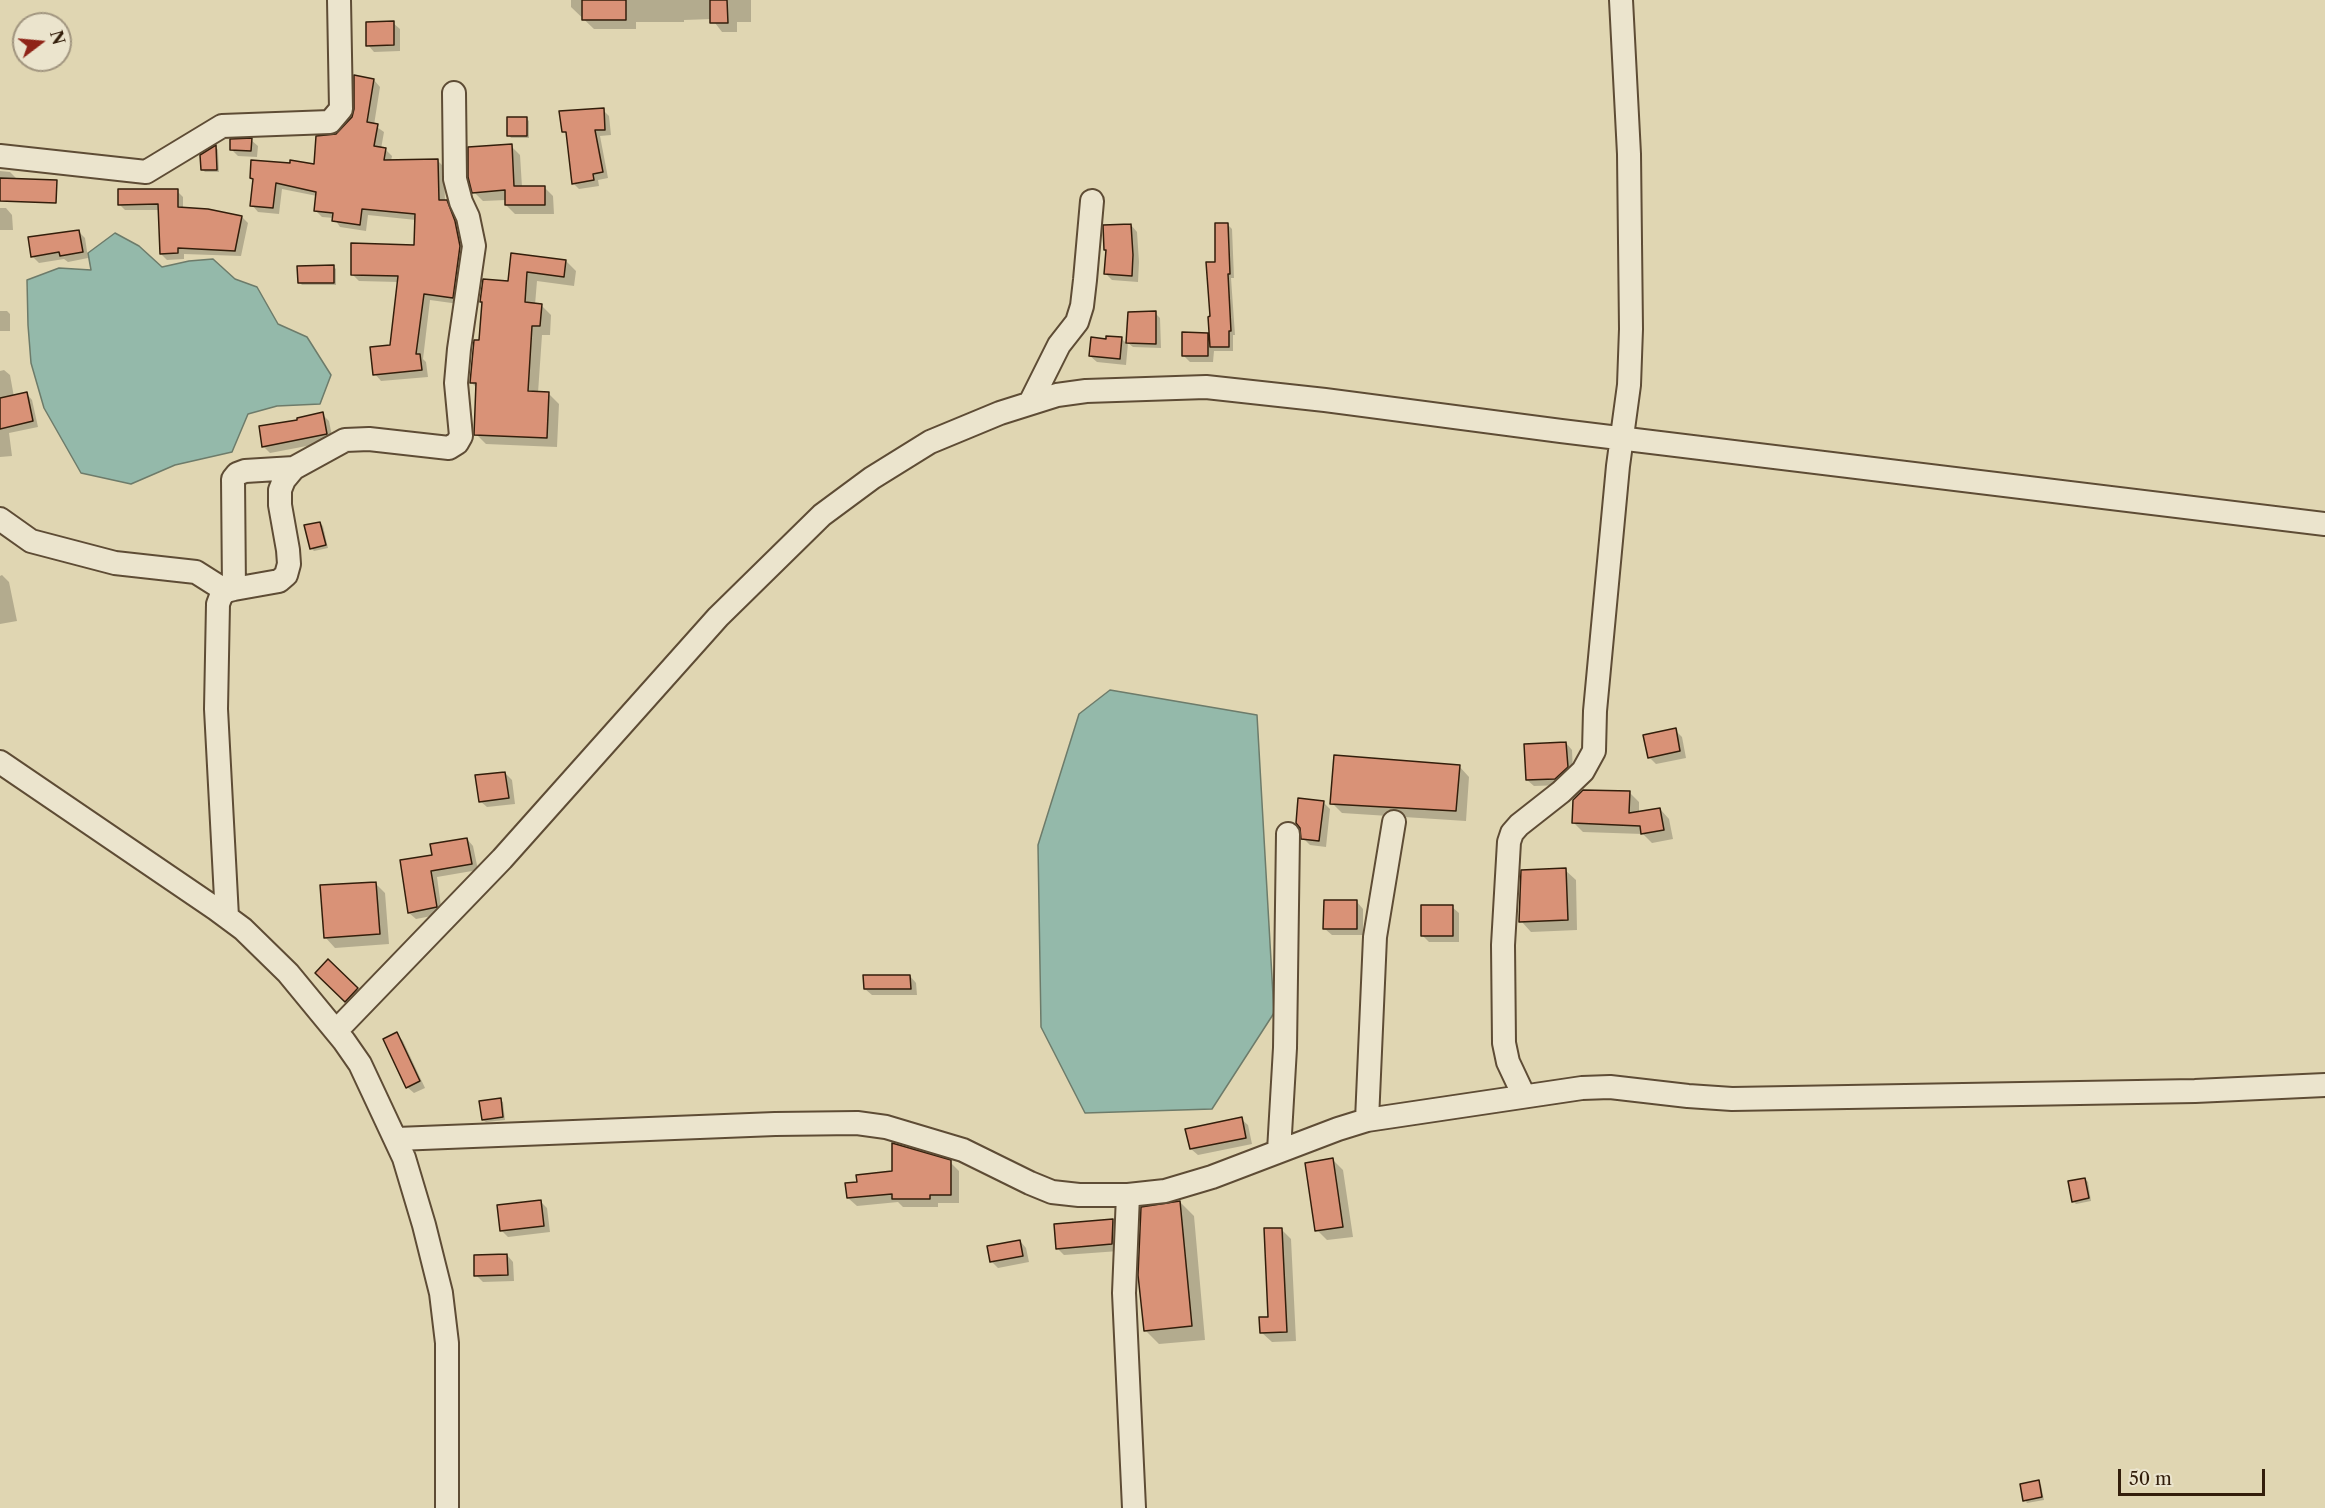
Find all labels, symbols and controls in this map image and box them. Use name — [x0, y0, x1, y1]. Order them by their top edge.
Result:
north arrow — [12, 12, 72, 72]
text: N — [46, 28, 69, 47]
scale bar — [2121, 1457, 2268, 1495]
text: 50 m — [2129, 1468, 2172, 1490]

